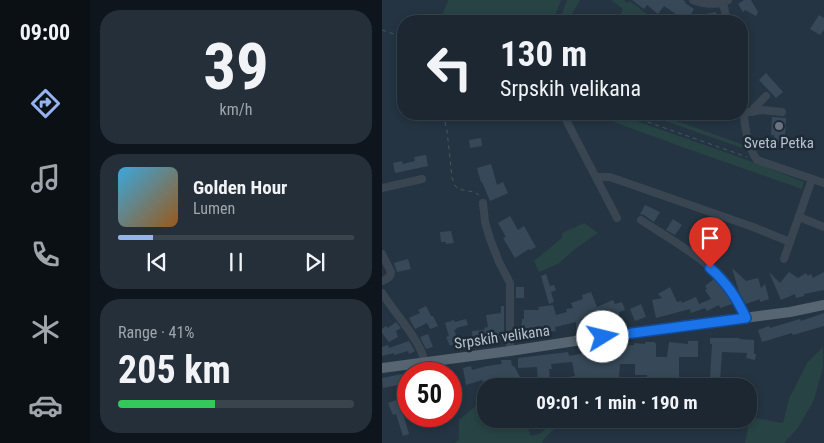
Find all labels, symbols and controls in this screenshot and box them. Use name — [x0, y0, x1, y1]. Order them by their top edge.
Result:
text: 09:00 — [20, 20, 70, 45]
text: 39 — [203, 29, 269, 105]
text: 130 m — [500, 34, 587, 75]
icon: left — [417, 35, 482, 100]
text: Srpskih velikana — [500, 76, 641, 101]
icon: directions — [28, 86, 63, 121]
text: km/h — [220, 100, 252, 119]
marker: Sveta Petka — [773, 120, 785, 132]
place label: Sveta Petka — [744, 134, 814, 152]
icon: music — [28, 161, 63, 196]
text: Golden Hour — [193, 176, 287, 199]
text: Lumen — [193, 199, 235, 218]
pin — [689, 217, 731, 268]
icon: arrive — [696, 224, 724, 252]
icon: phone — [28, 237, 63, 272]
icon: previous — [143, 248, 171, 276]
icon: pause — [222, 248, 250, 276]
icon: next — [301, 248, 329, 276]
position arrow — [576, 310, 628, 362]
icon: climate — [28, 312, 63, 347]
street label: Srpskih velikana — [453, 321, 551, 353]
text: Range · 41% — [118, 323, 194, 342]
text: 205 km — [118, 348, 231, 392]
speed limit sign: 50 — [397, 362, 462, 427]
icon: car — [28, 388, 63, 423]
text: 09:01 · 1 min · 190 m — [536, 391, 698, 414]

